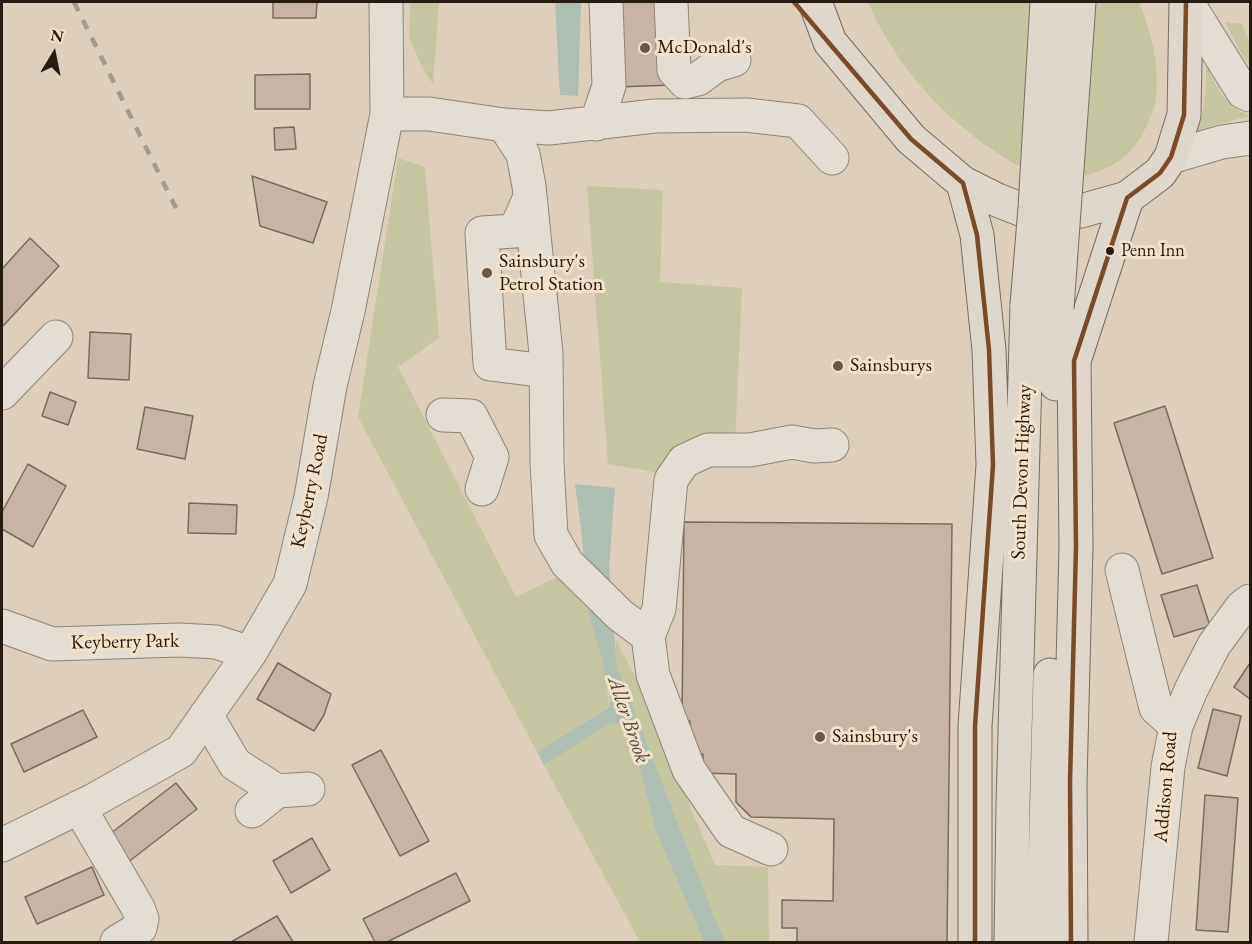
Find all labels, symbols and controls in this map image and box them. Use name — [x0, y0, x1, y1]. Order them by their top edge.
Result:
north arrow — [24, 24, 84, 84]
text: N — [49, 24, 65, 47]
place label: McDonald's — [657, 36, 752, 60]
marker: McDonald's — [638, 41, 652, 55]
place label: Penn Inn — [1121, 240, 1185, 262]
marker: Penn Inn — [1104, 245, 1116, 257]
place label: Sainsbury's Petrol Station — [499, 250, 603, 297]
marker: Sainsbury's Petrol Station — [480, 266, 494, 280]
place label: Sainsburys — [850, 354, 932, 378]
marker: Sainsburys — [831, 359, 845, 373]
street label: South Devon Highway — [1007, 384, 1037, 560]
street label: Keyberry Road — [286, 432, 334, 550]
street label: Keyberry Park — [71, 629, 179, 655]
water label: Aller Brook — [601, 673, 655, 767]
place label: Sainsbury's — [832, 725, 918, 749]
marker: Sainsbury's — [813, 730, 827, 744]
street label: Addison Road — [1149, 730, 1183, 844]

